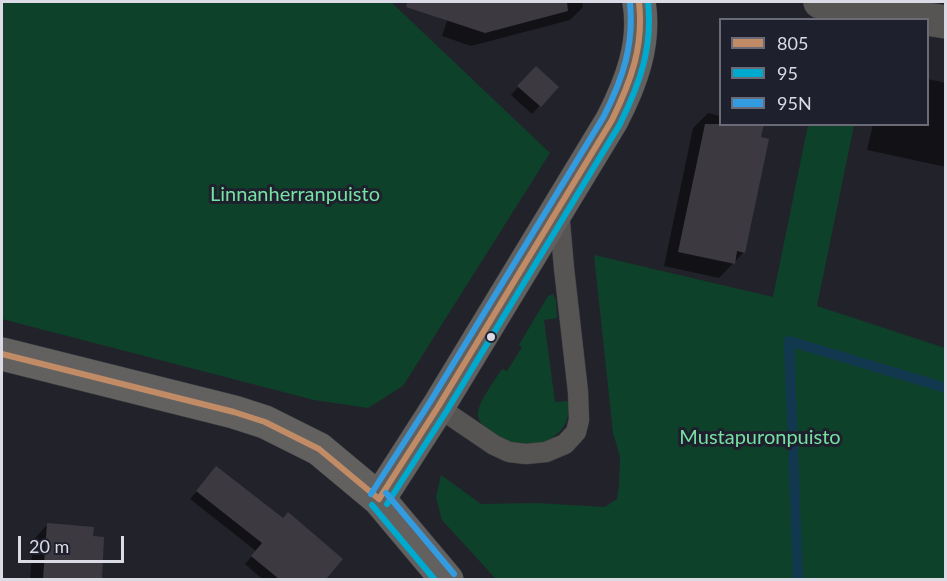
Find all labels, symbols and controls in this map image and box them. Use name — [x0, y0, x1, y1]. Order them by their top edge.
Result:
legend — [719, 18, 929, 126]
text: 805 — [777, 32, 808, 54]
text: 95 — [777, 62, 798, 84]
text: 95N — [777, 92, 812, 114]
park label: Linnanherranpuisto — [210, 183, 380, 207]
unlabelled marker — [485, 331, 497, 343]
park label: Mustapuronpuisto — [679, 426, 841, 450]
scale bar — [21, 524, 128, 562]
text: 20 m — [29, 535, 69, 557]

